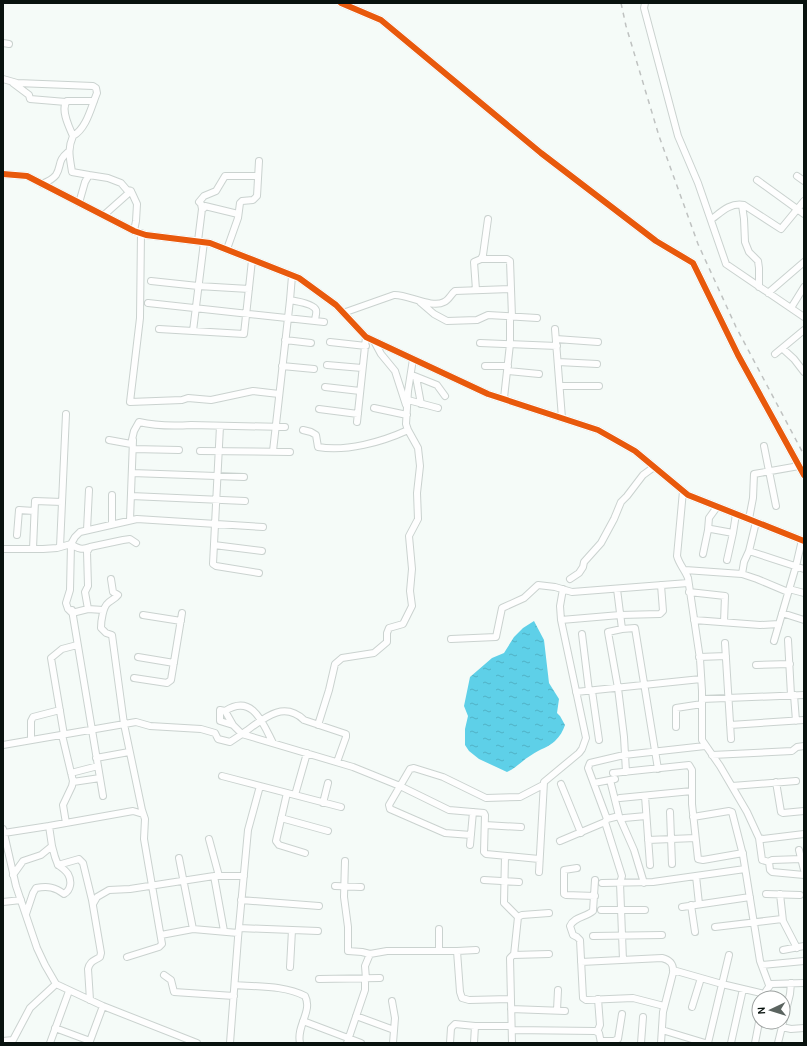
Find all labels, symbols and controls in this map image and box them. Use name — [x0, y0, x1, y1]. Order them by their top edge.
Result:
north arrow — [751, 990, 791, 1030]
text: N — [755, 1006, 768, 1015]

